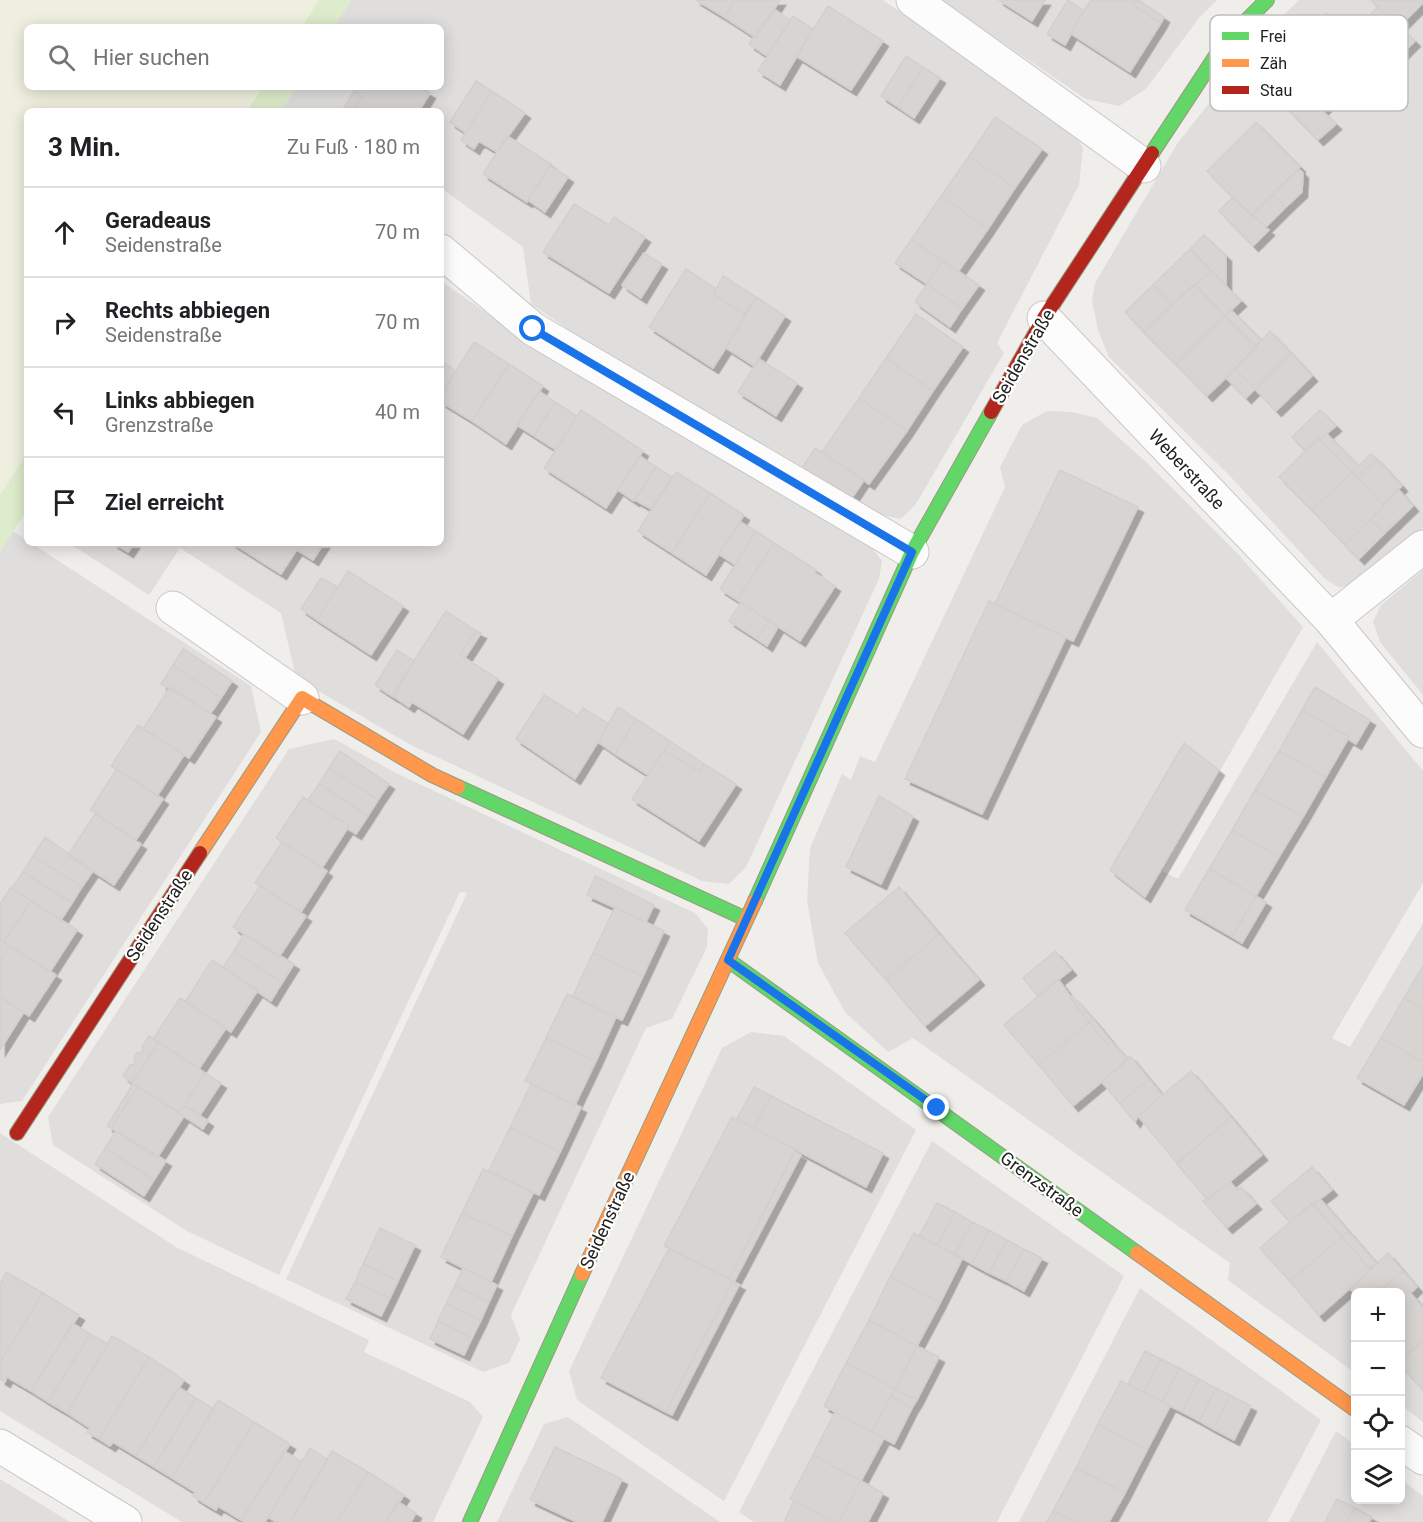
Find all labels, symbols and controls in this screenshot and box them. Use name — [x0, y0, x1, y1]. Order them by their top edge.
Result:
legend — [1210, 15, 1408, 111]
search box — [24, 24, 444, 90]
text: Frei — [1260, 27, 1286, 46]
icon: search — [45, 41, 78, 74]
text: Hier suchen — [93, 45, 210, 70]
text: Zäh — [1260, 54, 1287, 73]
text: Stau — [1260, 81, 1292, 100]
text: 3 Min. — [48, 132, 121, 162]
text: Zu Fuß · 180 m — [287, 135, 420, 159]
text: Geradeaus — [105, 208, 211, 233]
icon: ahead — [48, 216, 81, 249]
text: 70 m — [375, 220, 420, 244]
text: Seidenstraße — [105, 233, 222, 257]
text: Rechts abbiegen — [105, 298, 270, 323]
street label: Seidenstraße — [988, 305, 1058, 407]
icon: right — [48, 306, 81, 339]
text: 70 m — [375, 310, 420, 334]
route start — [519, 315, 545, 341]
text: Seidenstraße — [105, 323, 222, 347]
text: Links abbiegen — [105, 388, 255, 413]
icon: left — [48, 396, 81, 429]
text: 40 m — [375, 400, 420, 424]
text: Grenzstraße — [105, 413, 213, 437]
street label: Weberstraße — [1145, 425, 1229, 513]
icon: arrive — [48, 486, 81, 519]
text: Ziel erreicht — [105, 490, 224, 515]
street label: Seidenstraße — [122, 865, 196, 965]
route end — [923, 1094, 949, 1120]
street label: Grenzstraße — [996, 1147, 1088, 1221]
street label: Seidenstraße — [575, 1168, 639, 1272]
map controls — [1351, 1288, 1405, 1504]
button: + — [1351, 1288, 1405, 1342]
button: − — [1351, 1342, 1405, 1396]
button: locate — [1351, 1396, 1405, 1450]
button: layers — [1351, 1450, 1405, 1504]

